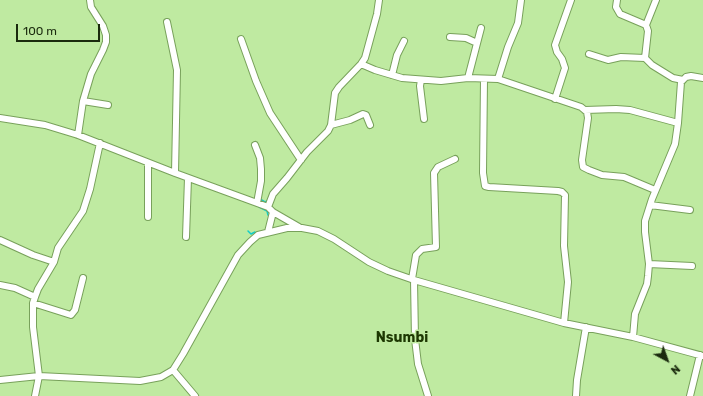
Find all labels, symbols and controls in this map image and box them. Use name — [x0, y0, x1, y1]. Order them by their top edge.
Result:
scale bar — [18, 16, 102, 42]
text: 100 m — [23, 24, 57, 38]
district label: Nsumbi — [376, 330, 428, 346]
north arrow — [647, 340, 687, 380]
text: N — [668, 362, 682, 377]

